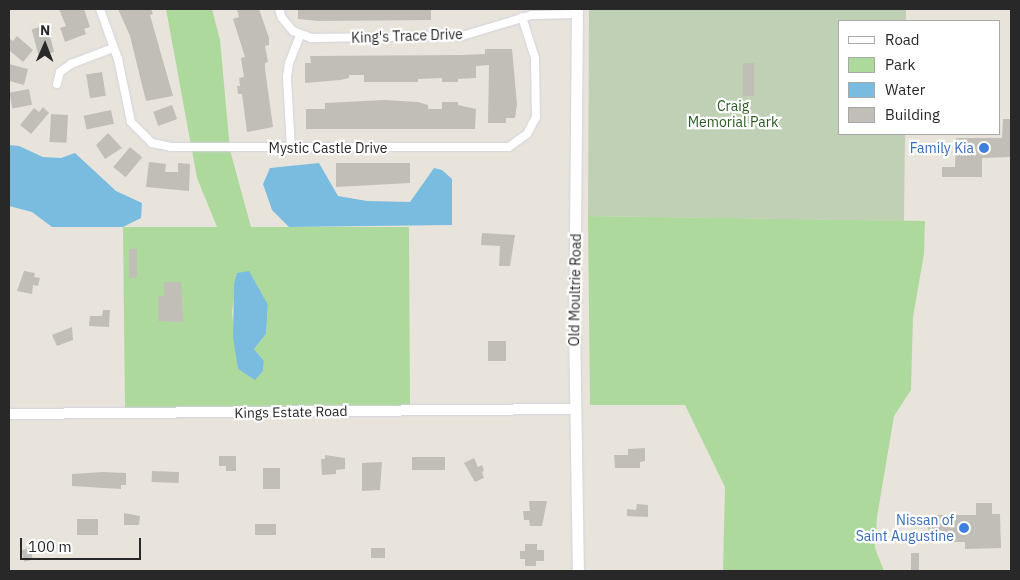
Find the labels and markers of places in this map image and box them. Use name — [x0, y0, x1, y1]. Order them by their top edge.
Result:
place label: Family Kia — [910, 140, 974, 156]
marker: Family Kia — [978, 142, 990, 154]
place label: Nissan of Saint Augustine — [856, 512, 954, 544]
marker: Nissan of Saint Augustine — [958, 522, 970, 534]

